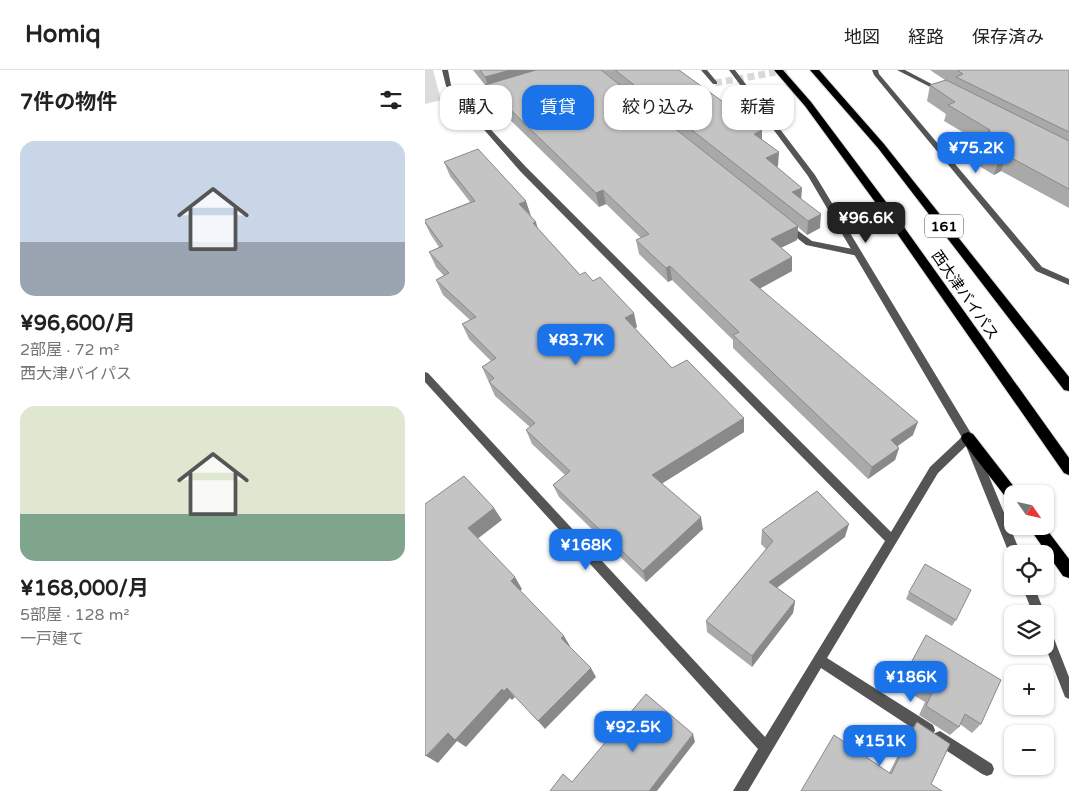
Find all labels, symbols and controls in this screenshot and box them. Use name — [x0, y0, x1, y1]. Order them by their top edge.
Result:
text: Homiq — [25, 20, 101, 49]
text: 地図 — [844, 26, 880, 48]
text: 経路 — [908, 26, 944, 48]
text: 保存済み — [972, 26, 1044, 48]
chip: 購入 — [440, 85, 512, 130]
chip: 賃貸 — [522, 85, 594, 130]
chip: 絞り込み — [604, 85, 712, 130]
chip: 新着 — [722, 85, 794, 130]
icon: filters — [377, 86, 405, 114]
text: 7件の物件 — [20, 90, 117, 115]
pin: ¥75.2K — [935, 132, 1017, 174]
text: ¥75.2K — [948, 138, 1004, 158]
icon: home — [168, 174, 258, 264]
pin: ¥96.6K — [825, 202, 907, 244]
text: ¥96.6K — [838, 208, 894, 228]
road number: 161 — [925, 214, 963, 238]
street label: 西大津バイパス — [928, 247, 1002, 343]
text: ¥96,600/月 — [20, 311, 136, 336]
pin: ¥83.7K — [535, 324, 617, 366]
text: ¥83.7K — [548, 330, 604, 350]
text: 2部屋 · 72 m² — [20, 340, 119, 360]
text: 西大津バイパス — [20, 364, 132, 384]
icon: home — [168, 439, 258, 529]
north arrow — [1004, 485, 1054, 535]
map controls — [1004, 485, 1054, 775]
pin: ¥168K — [551, 528, 621, 571]
text: ¥168K — [560, 535, 612, 555]
button: locate — [1004, 545, 1054, 595]
text: ¥168,000/月 — [20, 576, 149, 601]
text: 5部屋 · 128 m² — [20, 605, 129, 625]
button: layers — [1004, 605, 1054, 655]
text: 一戸建て — [20, 629, 84, 649]
pin: ¥186K — [876, 660, 946, 703]
button: + — [1004, 665, 1054, 715]
text: ¥186K — [885, 667, 937, 687]
pin: ¥92.5K — [592, 710, 674, 753]
text: ¥92.5K — [605, 717, 661, 737]
pin: ¥151K — [845, 724, 915, 767]
button: − — [1004, 725, 1054, 775]
text: ¥151K — [854, 731, 906, 751]

